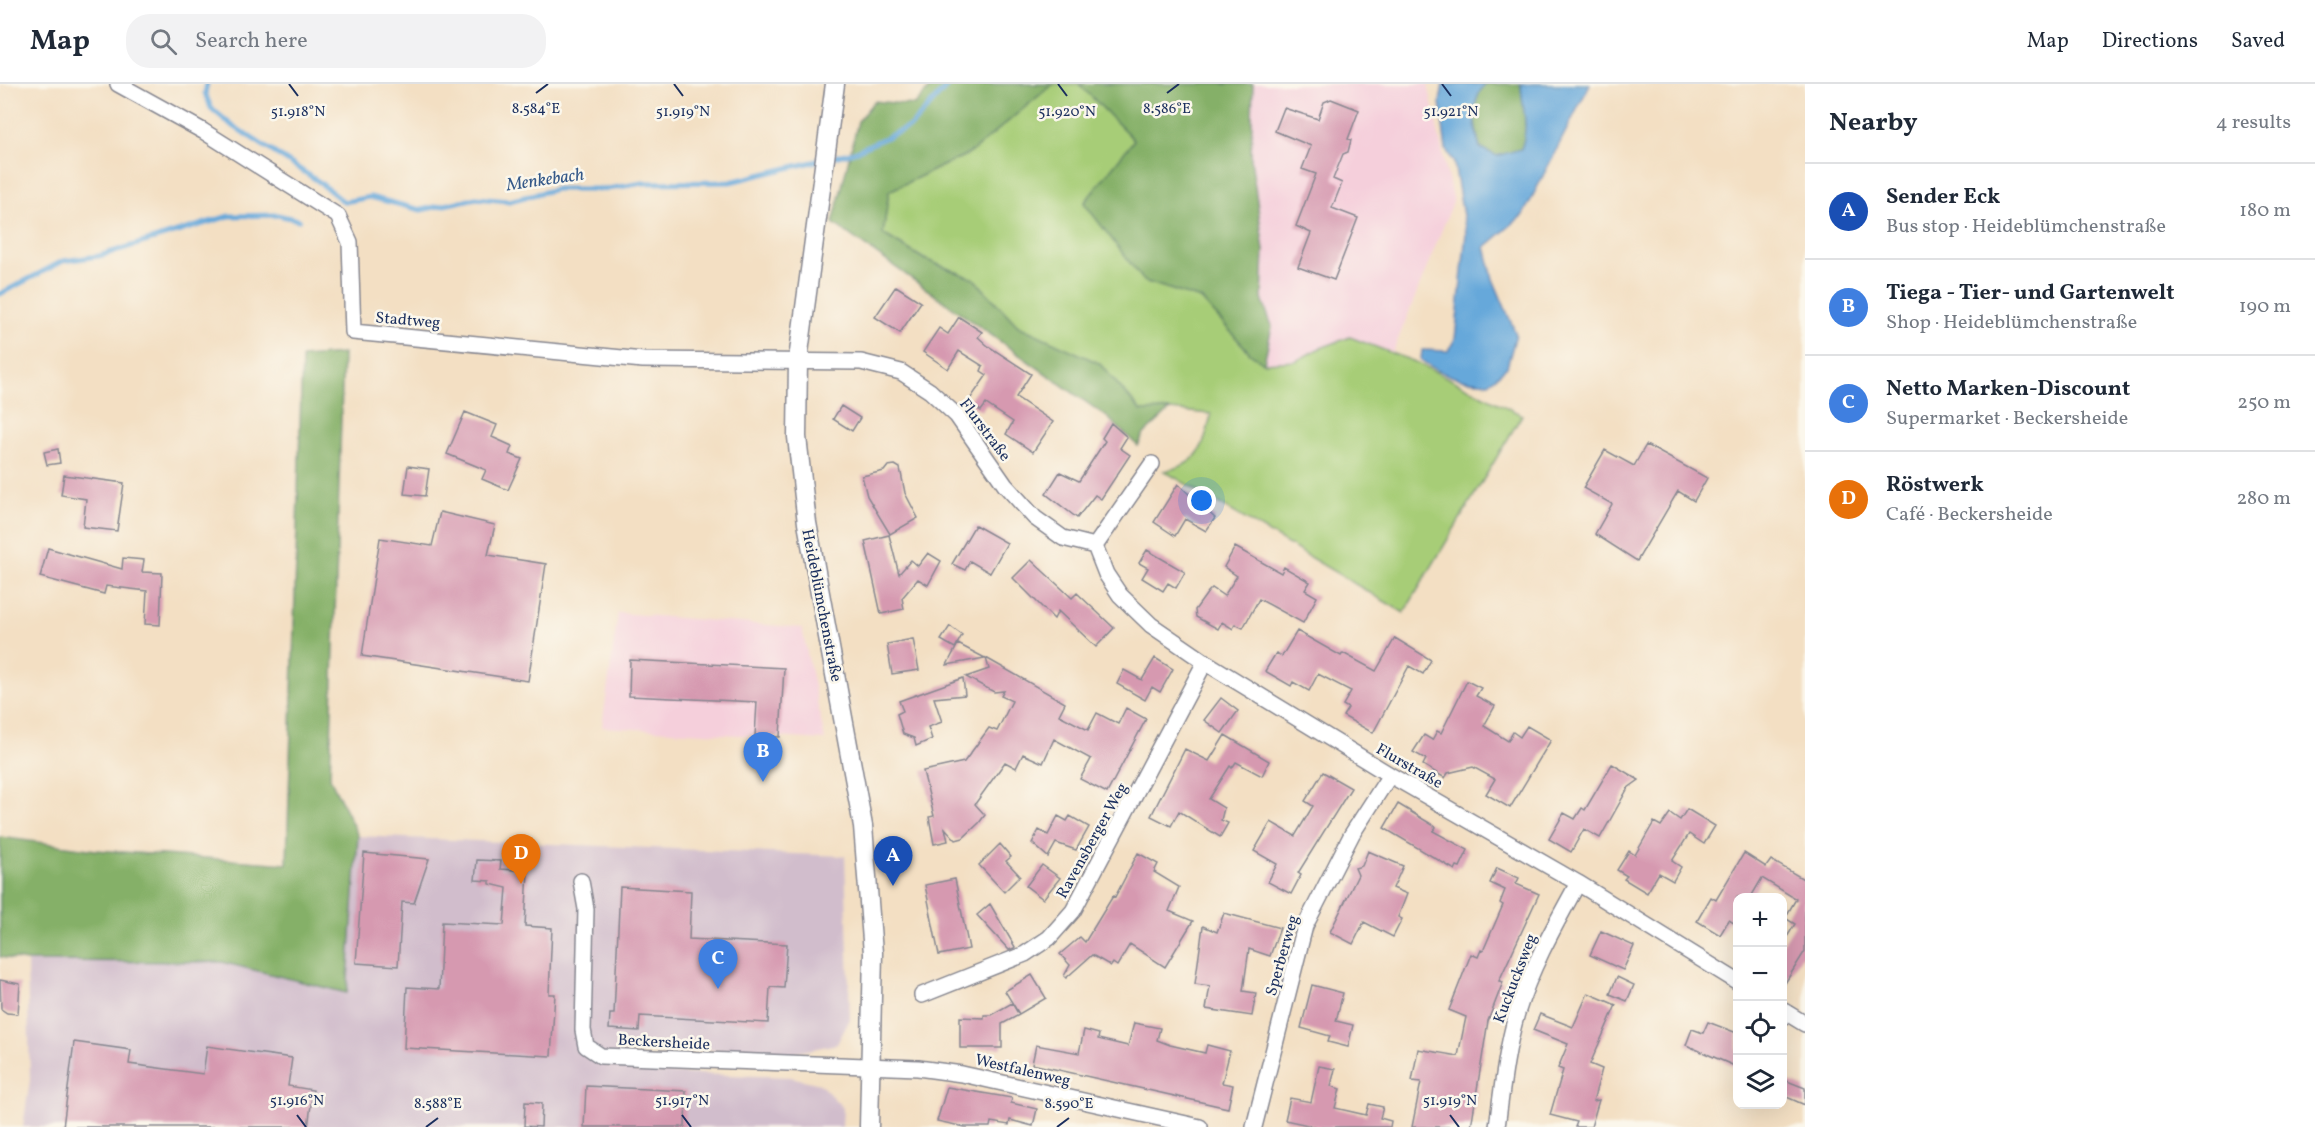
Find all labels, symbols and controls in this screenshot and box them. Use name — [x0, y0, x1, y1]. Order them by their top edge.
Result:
search box — [126, 14, 546, 68]
text: Map — [30, 22, 90, 61]
icon: search — [147, 25, 180, 58]
text: Search here — [195, 26, 308, 57]
text: Map — [2027, 27, 2069, 56]
text: Directions — [2102, 27, 2198, 56]
text: Saved — [2231, 27, 2285, 56]
text: 8.584°E — [512, 99, 560, 120]
text: 8.586°E — [1143, 99, 1191, 120]
text: 51.918°N — [271, 102, 325, 123]
text: 51.919°N — [656, 102, 710, 123]
text: 51.920°N — [1038, 102, 1096, 123]
text: 51.921°N — [1424, 102, 1478, 123]
text: Nearby — [1829, 105, 1918, 141]
text: 4 results — [2216, 109, 2291, 137]
water label: Menkebach — [504, 163, 586, 198]
text: Sender Eck — [1886, 182, 2000, 213]
text: A — [1841, 197, 1856, 225]
text: 180 m — [2239, 197, 2291, 225]
text: Bus stop · Heideblümchenstraße — [1886, 213, 2166, 241]
text: Tiega - Tier- und Gartenwelt — [1886, 278, 2174, 309]
text: B — [1842, 293, 1855, 321]
text: 190 m — [2239, 293, 2291, 321]
street label: Stadtweg — [374, 307, 441, 335]
text: Shop · Heideblümchenstraße — [1886, 309, 2137, 337]
text: Netto Marken-Discount — [1886, 374, 2130, 405]
text: C — [1842, 389, 1855, 417]
text: 250 m — [2237, 389, 2291, 417]
street label: Flurstraße — [953, 394, 1015, 466]
text: Supermarket · Beckersheide — [1886, 405, 2128, 433]
text: Röstwerk — [1886, 470, 1984, 501]
text: D — [1841, 485, 1856, 513]
text: 280 m — [2236, 485, 2291, 513]
your location — [1187, 486, 1216, 515]
text: Café · Beckersheide — [1886, 501, 2053, 529]
street label: Heideblümchenstraße — [795, 527, 847, 684]
pin: B — [744, 732, 783, 782]
street label: Flurstraße — [1372, 739, 1446, 795]
street label: Ravensberger Weg — [1052, 779, 1134, 903]
pin: D — [502, 834, 540, 884]
pin: A — [874, 836, 912, 886]
map controls — [1733, 893, 1787, 1109]
button: + — [1733, 893, 1787, 947]
street label: Sperberweg — [1261, 912, 1305, 999]
street label: Kuckucksweg — [1489, 931, 1543, 1027]
pin: C — [698, 940, 738, 989]
button: − — [1733, 947, 1787, 1001]
button: locate — [1733, 1001, 1787, 1055]
street label: Beckersheide — [617, 1030, 711, 1056]
street label: Westfalenweg — [973, 1049, 1073, 1093]
button: layers — [1733, 1055, 1787, 1109]
text: 51.916°N — [270, 1091, 324, 1112]
text: 51.917°N — [655, 1091, 709, 1112]
text: 51.919°N — [1423, 1091, 1477, 1112]
text: 8.588°E — [414, 1094, 462, 1115]
text: 8.590°E — [1044, 1094, 1094, 1115]

